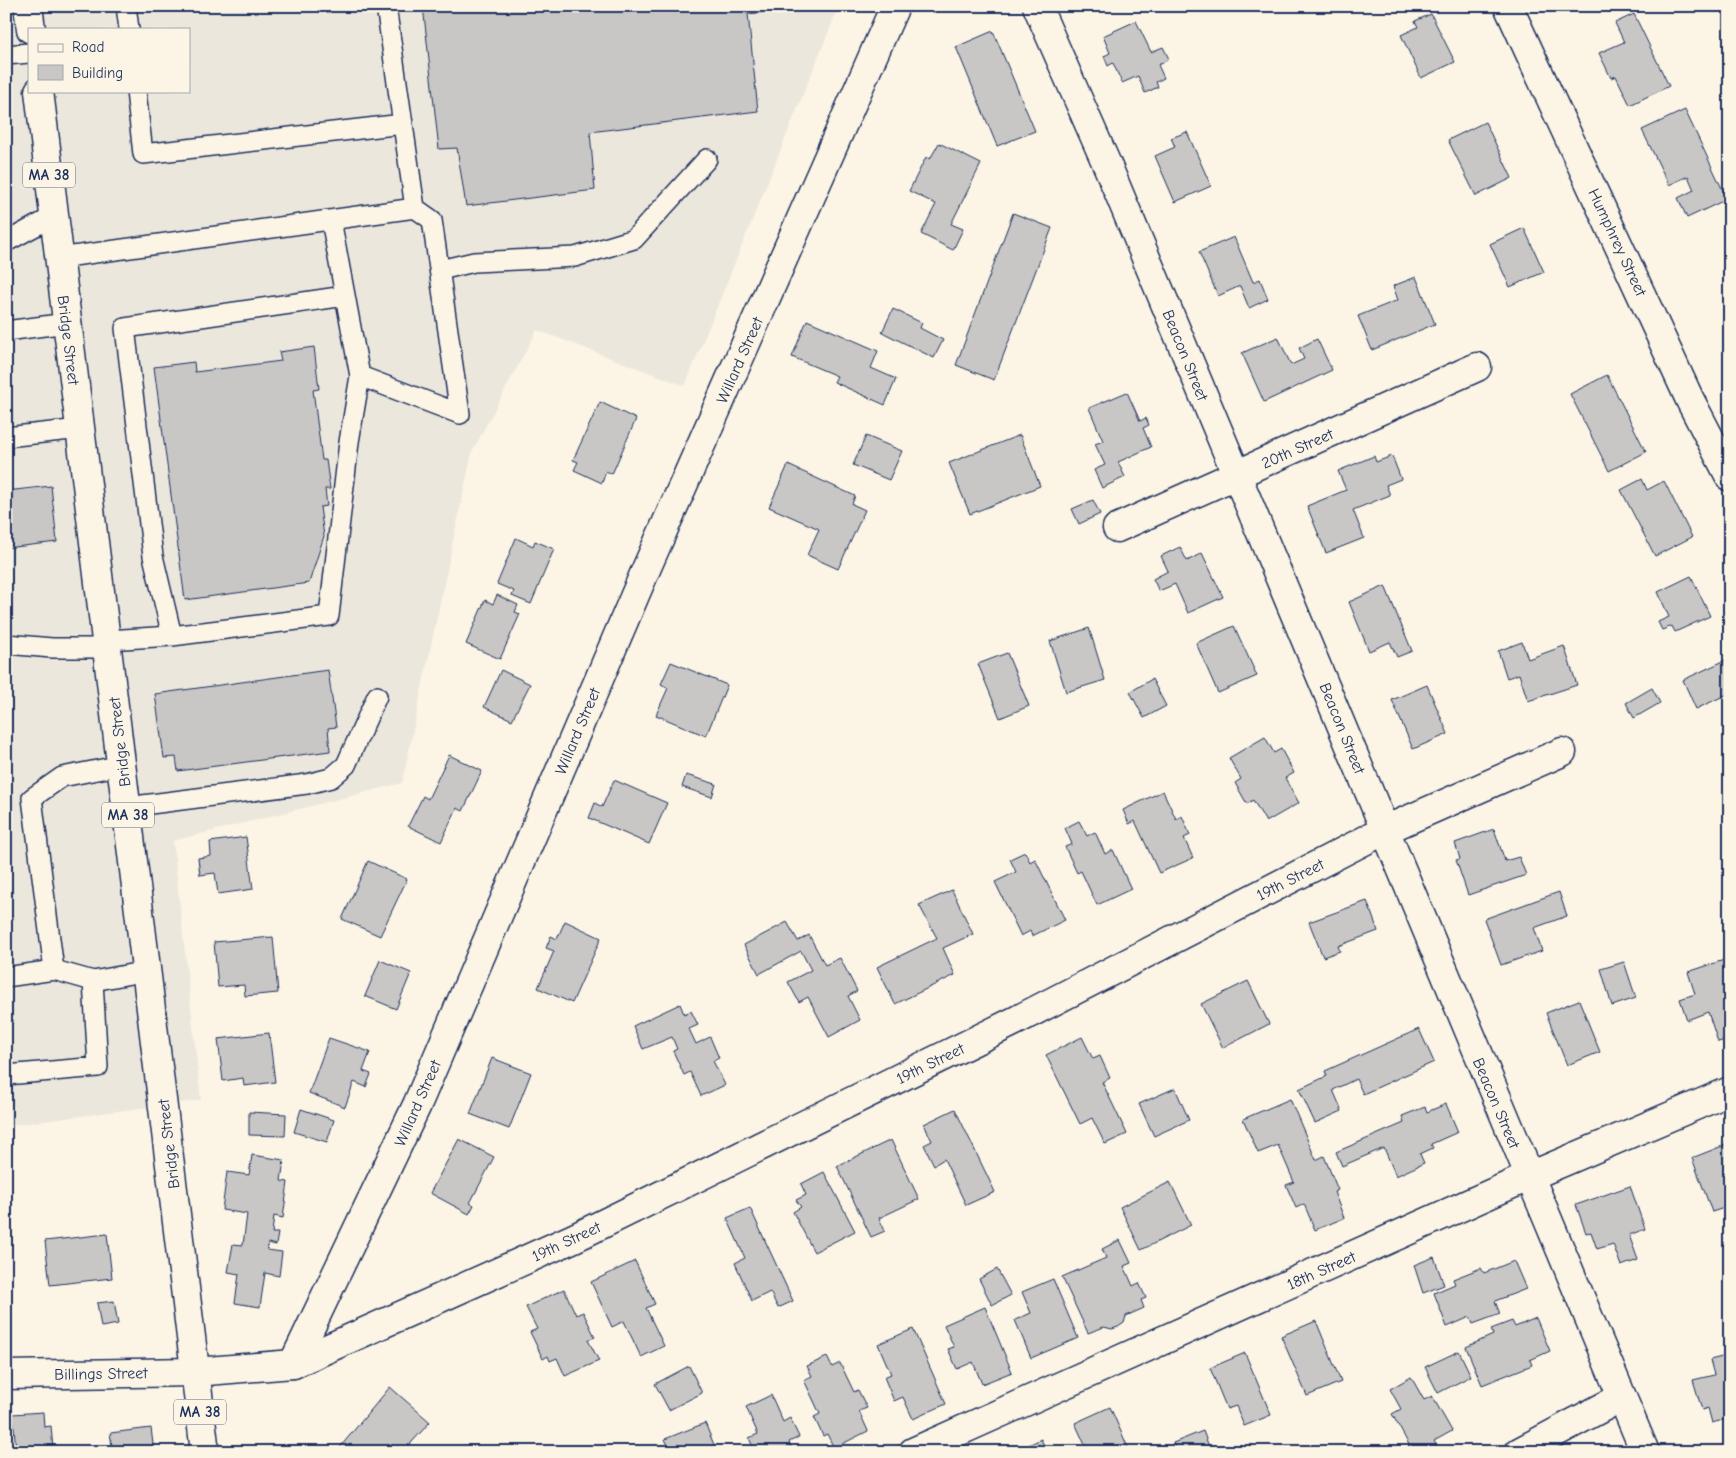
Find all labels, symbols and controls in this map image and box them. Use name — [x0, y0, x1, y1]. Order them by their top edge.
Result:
legend — [28, 28, 190, 92]
text: Road — [72, 38, 104, 56]
text: Building — [72, 64, 123, 82]
road number: MA 38 — [23, 162, 75, 188]
street label: Humphrey Street — [1584, 186, 1650, 299]
street label: Bridge Street — [54, 294, 82, 386]
street label: Beacon Street — [1159, 307, 1212, 404]
street label: Willard Street — [713, 314, 767, 406]
street label: 20th Street — [1259, 425, 1336, 473]
street label: Beacon Street — [1316, 680, 1369, 777]
street label: Willard Street — [552, 685, 604, 777]
street label: Bridge Street — [106, 696, 134, 788]
road number: MA 38 — [102, 802, 154, 828]
street label: 19th Street — [1254, 855, 1328, 905]
street label: 19th Street — [894, 1040, 968, 1088]
street label: Beacon Street — [1469, 1055, 1523, 1152]
street label: Willard Street — [391, 1057, 445, 1149]
street label: Bridge Street — [155, 1098, 183, 1190]
street label: 19th Street — [529, 1218, 604, 1266]
street label: 18th Street — [1284, 1248, 1359, 1294]
street label: Billings Street — [54, 1364, 148, 1384]
road number: MA 38 — [174, 1400, 226, 1424]

